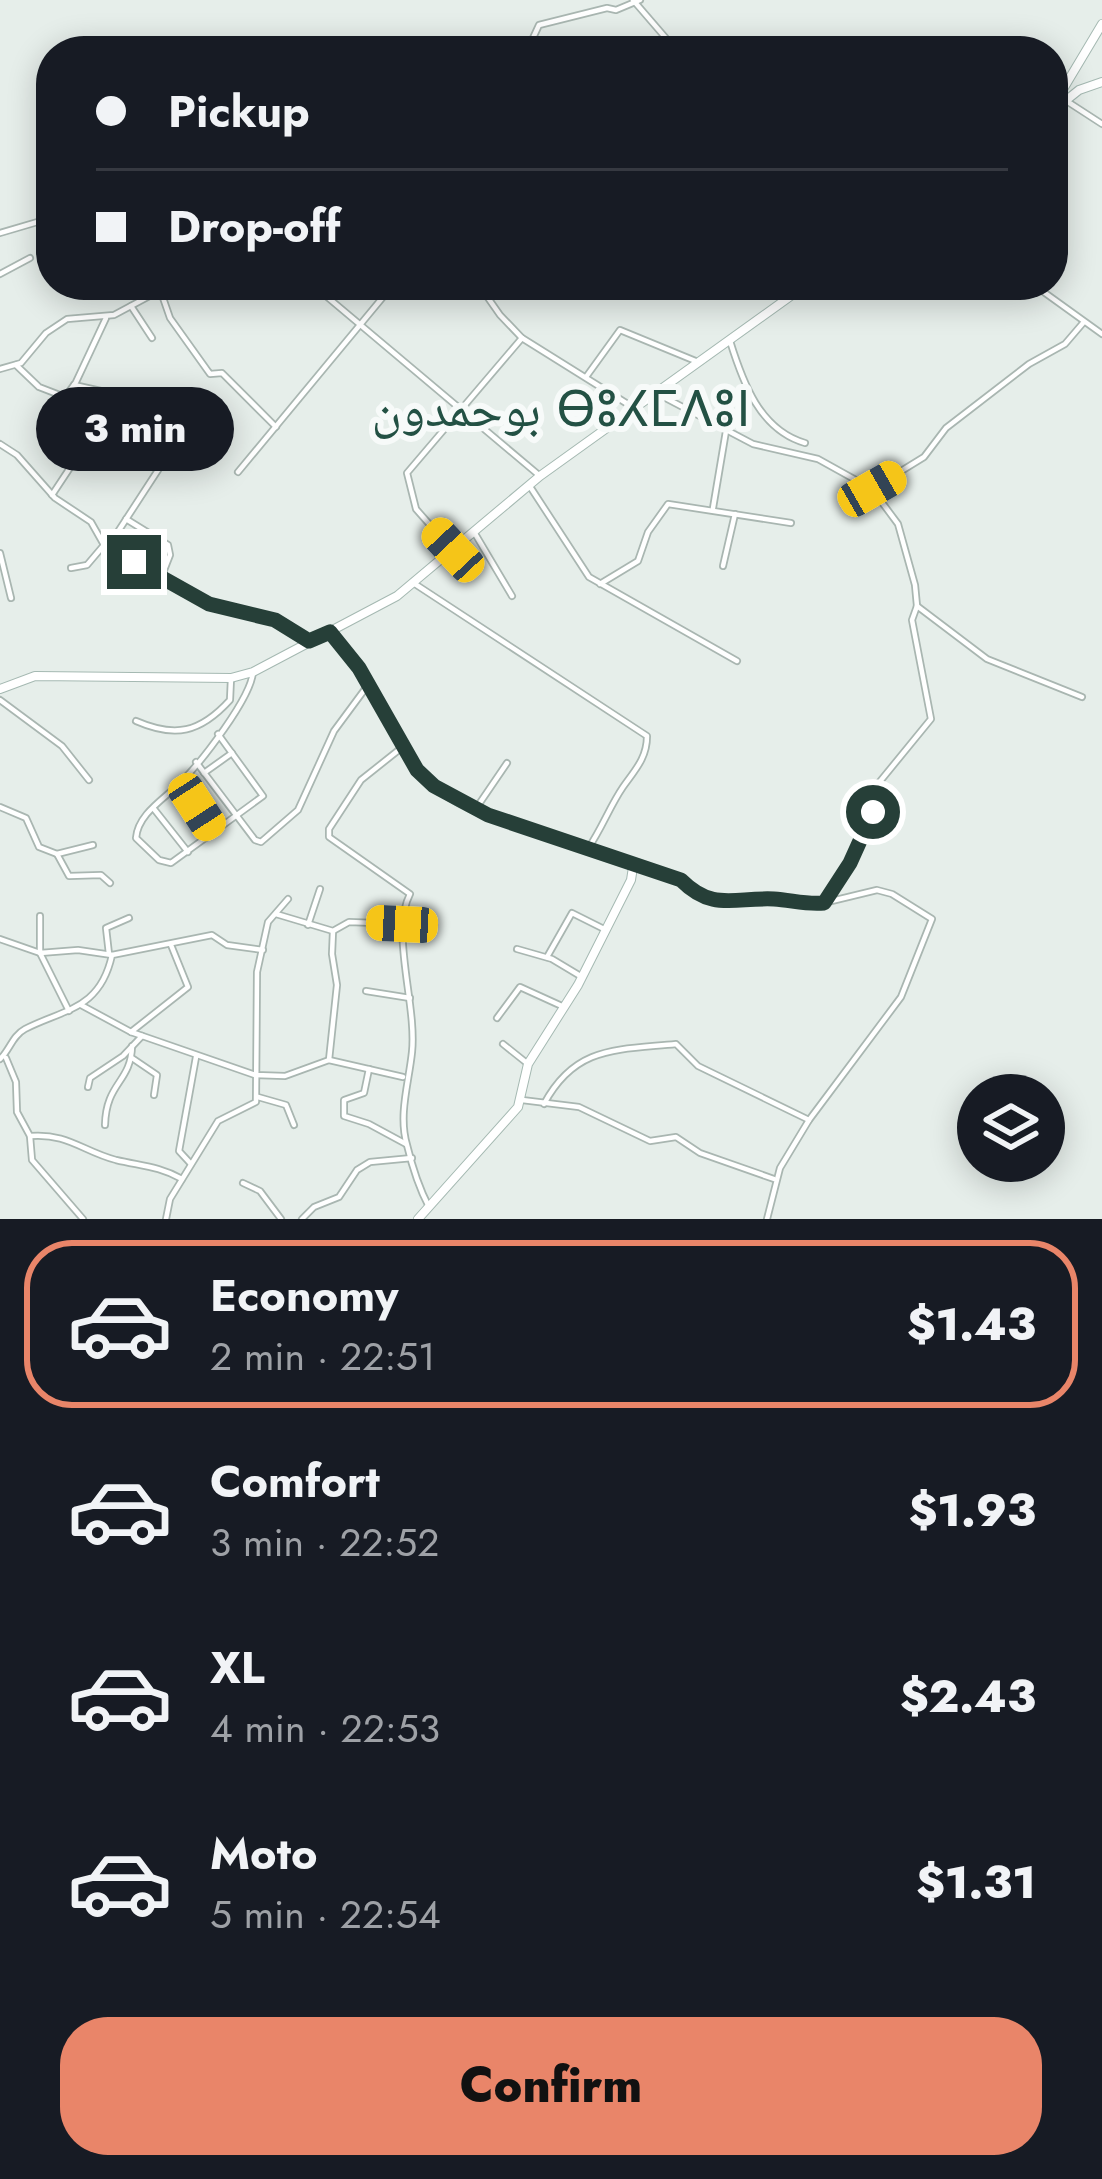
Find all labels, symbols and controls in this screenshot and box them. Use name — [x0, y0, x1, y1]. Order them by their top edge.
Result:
text: Pickup — [168, 79, 310, 144]
text: Drop-off — [168, 194, 341, 259]
district label: بوحمدون ⴱⵓⵃⵎⴷⵓⵏ — [371, 371, 751, 445]
callout: 3 min — [35, 388, 233, 472]
text: 3 min — [83, 400, 187, 457]
car — [832, 455, 912, 523]
car — [415, 511, 491, 589]
route end — [107, 535, 161, 589]
car — [162, 767, 232, 847]
route start — [846, 785, 900, 839]
car — [365, 904, 439, 944]
map controls — [957, 1074, 1065, 1182]
button: layers — [957, 1074, 1065, 1182]
text: Economy — [210, 1263, 398, 1328]
icon: car — [66, 1270, 174, 1378]
text: $1.43 — [907, 1292, 1036, 1357]
text: 2 min · 22:51 — [210, 1328, 436, 1385]
text: Comfort — [210, 1449, 380, 1514]
icon: car — [66, 1456, 174, 1564]
text: $1.93 — [909, 1478, 1036, 1543]
text: 3 min · 22:52 — [210, 1514, 439, 1571]
text: XL — [210, 1635, 265, 1700]
icon: car — [66, 1642, 174, 1750]
text: $2.43 — [900, 1664, 1036, 1729]
text: 4 min · 22:53 — [210, 1700, 440, 1757]
text: Moto — [210, 1821, 318, 1886]
icon: car — [66, 1828, 174, 1936]
text: $1.31 — [916, 1850, 1036, 1915]
text: 5 min · 22:54 — [210, 1886, 441, 1943]
button: Confirm — [60, 2017, 1042, 2155]

